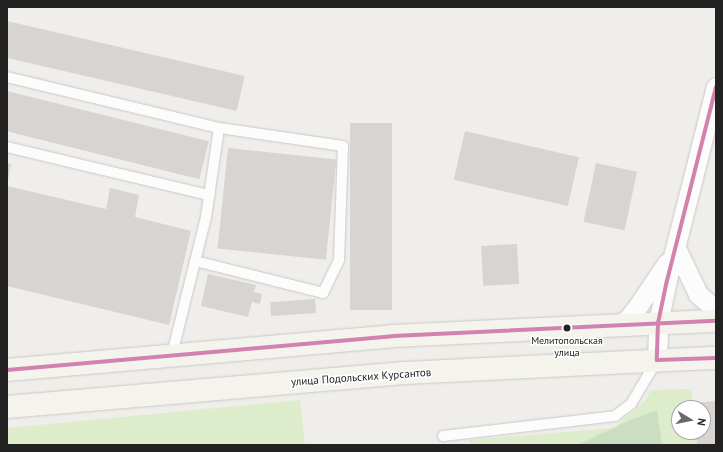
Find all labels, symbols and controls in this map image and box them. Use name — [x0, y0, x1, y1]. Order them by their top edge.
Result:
marker: Мелитопольская улица — [562, 323, 572, 333]
place label: Мелитопольская улица — [531, 334, 603, 358]
street label: улица Подольских Курсантов — [290, 366, 432, 388]
north arrow — [671, 400, 711, 440]
text: N — [694, 417, 709, 427]

